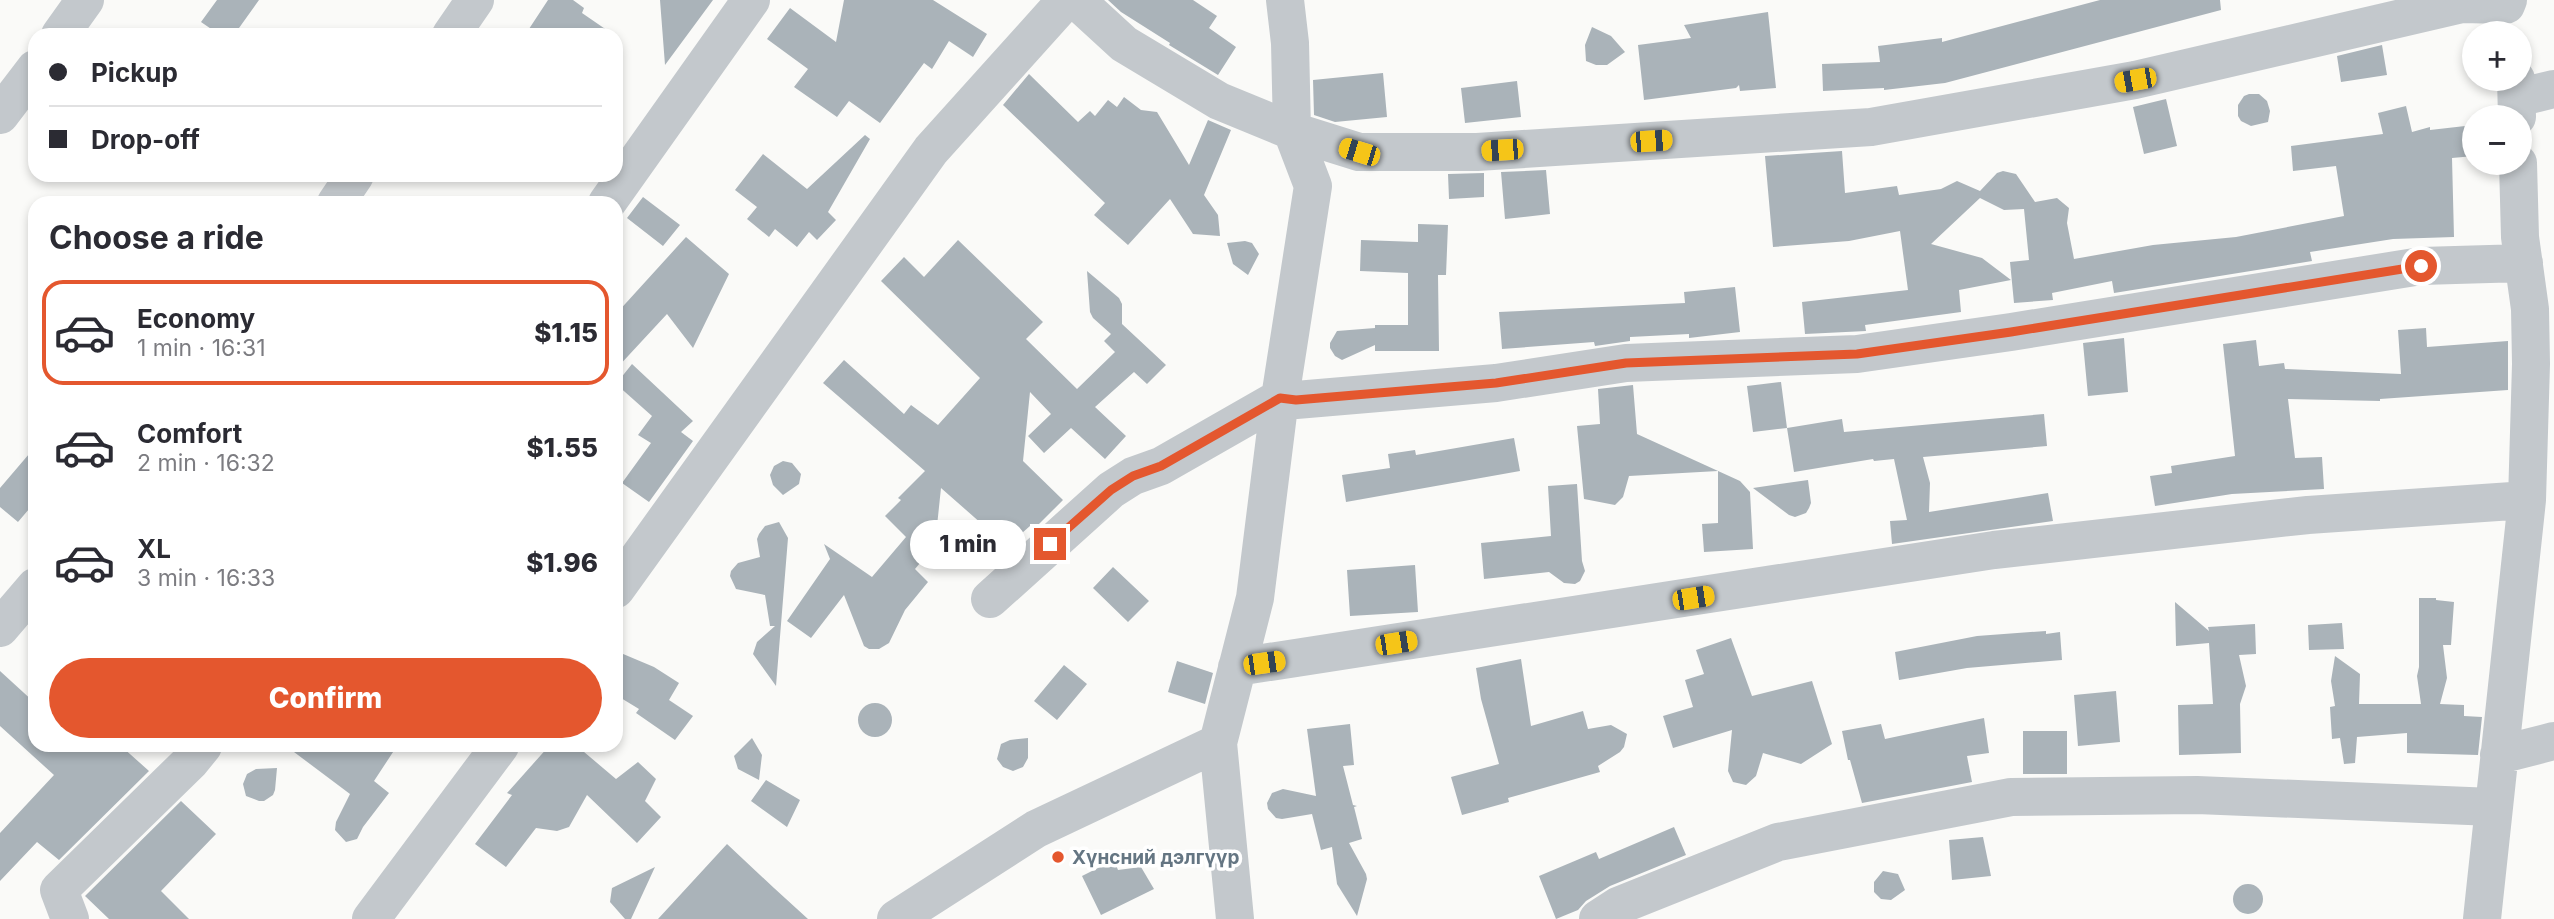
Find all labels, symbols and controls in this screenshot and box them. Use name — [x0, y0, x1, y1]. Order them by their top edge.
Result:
map controls — [2462, 21, 2532, 175]
button: + — [2462, 21, 2532, 91]
text: Pickup — [91, 57, 178, 88]
car — [2113, 66, 2158, 94]
button: − — [2462, 105, 2532, 175]
text: Drop-off — [91, 124, 200, 155]
car — [1630, 129, 1673, 153]
car — [1336, 136, 1383, 168]
car — [1481, 138, 1524, 162]
text: Choose a ride — [49, 218, 264, 257]
route start — [2405, 250, 2437, 282]
icon: car — [53, 301, 116, 364]
text: Economy — [137, 303, 255, 334]
text: $1.15 — [534, 317, 598, 348]
text: 1 min · 16:31 — [137, 334, 266, 362]
icon: car — [53, 416, 116, 479]
text: Comfort — [137, 418, 242, 449]
text: $1.55 — [526, 432, 598, 463]
text: 2 min · 16:32 — [137, 449, 275, 477]
callout: 1 min — [910, 520, 1026, 568]
route end — [1034, 528, 1066, 560]
text: 1 min — [939, 530, 997, 558]
icon: car — [53, 531, 116, 594]
text: XL — [137, 533, 171, 564]
text: $1.96 — [526, 547, 598, 578]
text: 3 min · 16:33 — [137, 564, 275, 592]
car — [1671, 584, 1716, 612]
car — [1374, 629, 1419, 657]
car — [1242, 650, 1287, 676]
button: Confirm — [49, 658, 602, 738]
place label: Хүнсний дэлгүүр — [1072, 846, 1239, 869]
marker: Хүнсний дэлгүүр — [1050, 849, 1066, 865]

